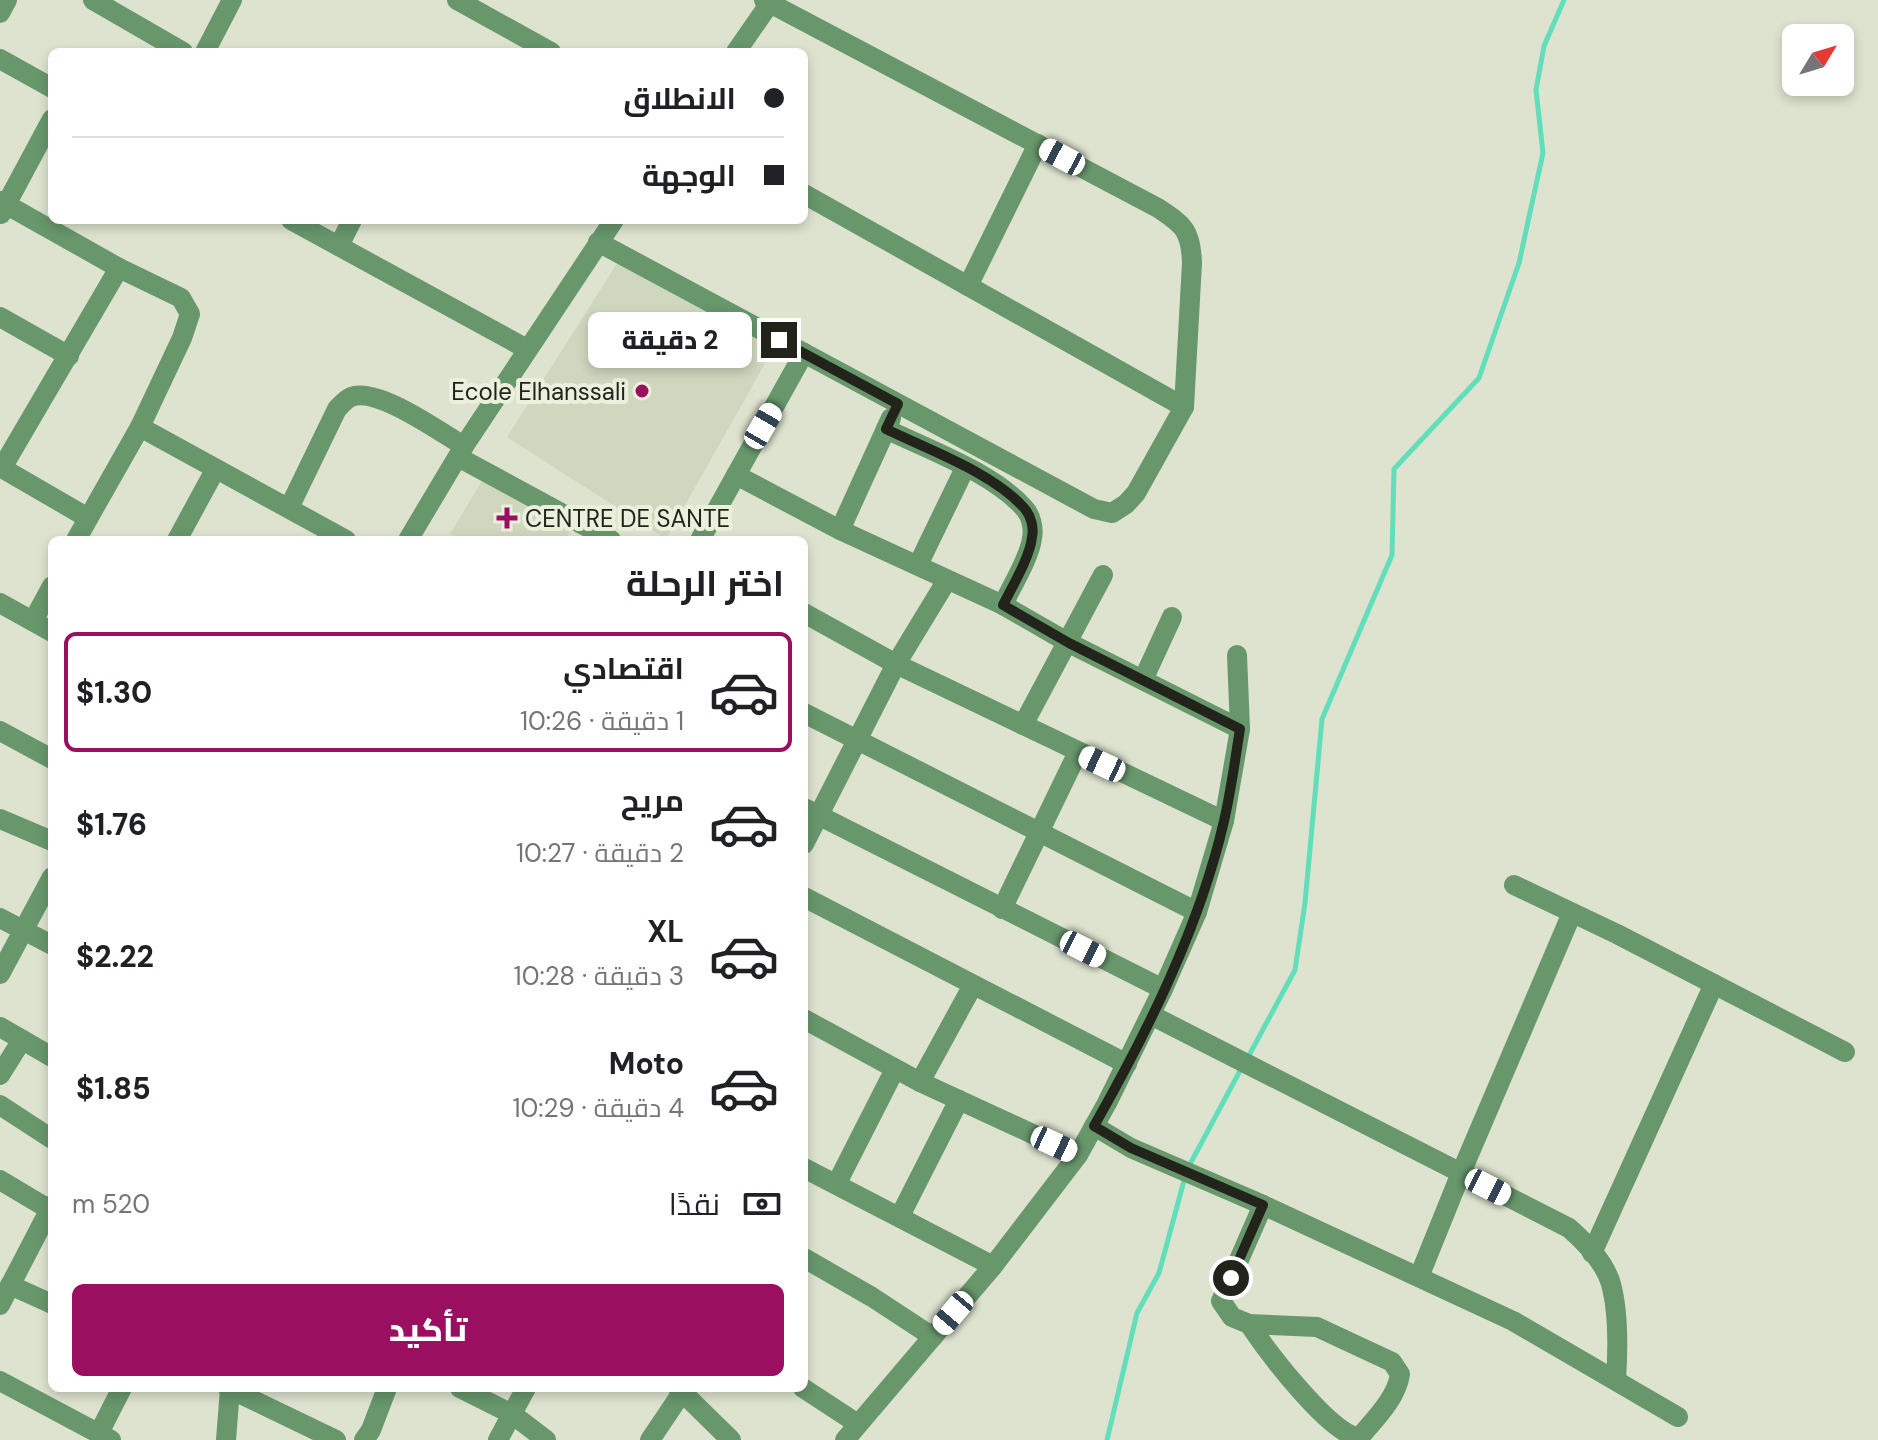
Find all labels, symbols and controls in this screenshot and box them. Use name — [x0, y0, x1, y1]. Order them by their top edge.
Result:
north arrow — [1782, 24, 1854, 96]
map controls — [1782, 24, 1854, 96]
text: الانطلاق — [623, 79, 736, 118]
car — [1035, 135, 1089, 179]
text: الوجهة — [642, 156, 736, 195]
callout: 2 دقيقة — [587, 312, 751, 368]
route end — [761, 322, 797, 358]
text: 2 دقيقة — [622, 323, 718, 357]
place label: Ecole Elhanssali — [451, 376, 626, 407]
marker: Ecole Elhanssali — [633, 382, 651, 400]
car — [741, 399, 785, 453]
place label: CENTRE DE SANTE — [525, 503, 730, 534]
marker: CENTRE DE SANTE — [496, 507, 518, 529]
text: اختر الرحلة — [626, 560, 784, 607]
text: اقتصادي — [563, 649, 684, 688]
icon: car — [708, 656, 780, 728]
text: $1.30 — [76, 673, 152, 712]
text: 1 دقيقة · 10:26 — [520, 704, 684, 738]
car — [1075, 743, 1129, 785]
text: مريح — [621, 781, 684, 820]
icon: car — [708, 788, 780, 860]
text: $1.76 — [76, 805, 147, 844]
text: 2 دقيقة · 10:27 — [516, 836, 684, 870]
text: XL — [647, 912, 684, 951]
icon: car — [708, 920, 780, 992]
car — [1056, 927, 1110, 971]
text: $2.22 — [76, 937, 154, 976]
text: 3 دقيقة · 10:28 — [514, 959, 684, 993]
text: Moto — [609, 1044, 684, 1083]
icon: car — [708, 1052, 780, 1124]
text: $1.85 — [76, 1069, 151, 1108]
text: 4 دقيقة · 10:29 — [512, 1091, 684, 1125]
car — [1027, 1123, 1081, 1165]
car — [1461, 1165, 1515, 1209]
icon: cash — [740, 1182, 784, 1226]
text: نقدًا — [669, 1185, 720, 1224]
text: 520 m — [72, 1187, 150, 1221]
route start — [1213, 1260, 1249, 1296]
button: تأكيد — [72, 1284, 784, 1376]
car — [928, 1287, 978, 1339]

